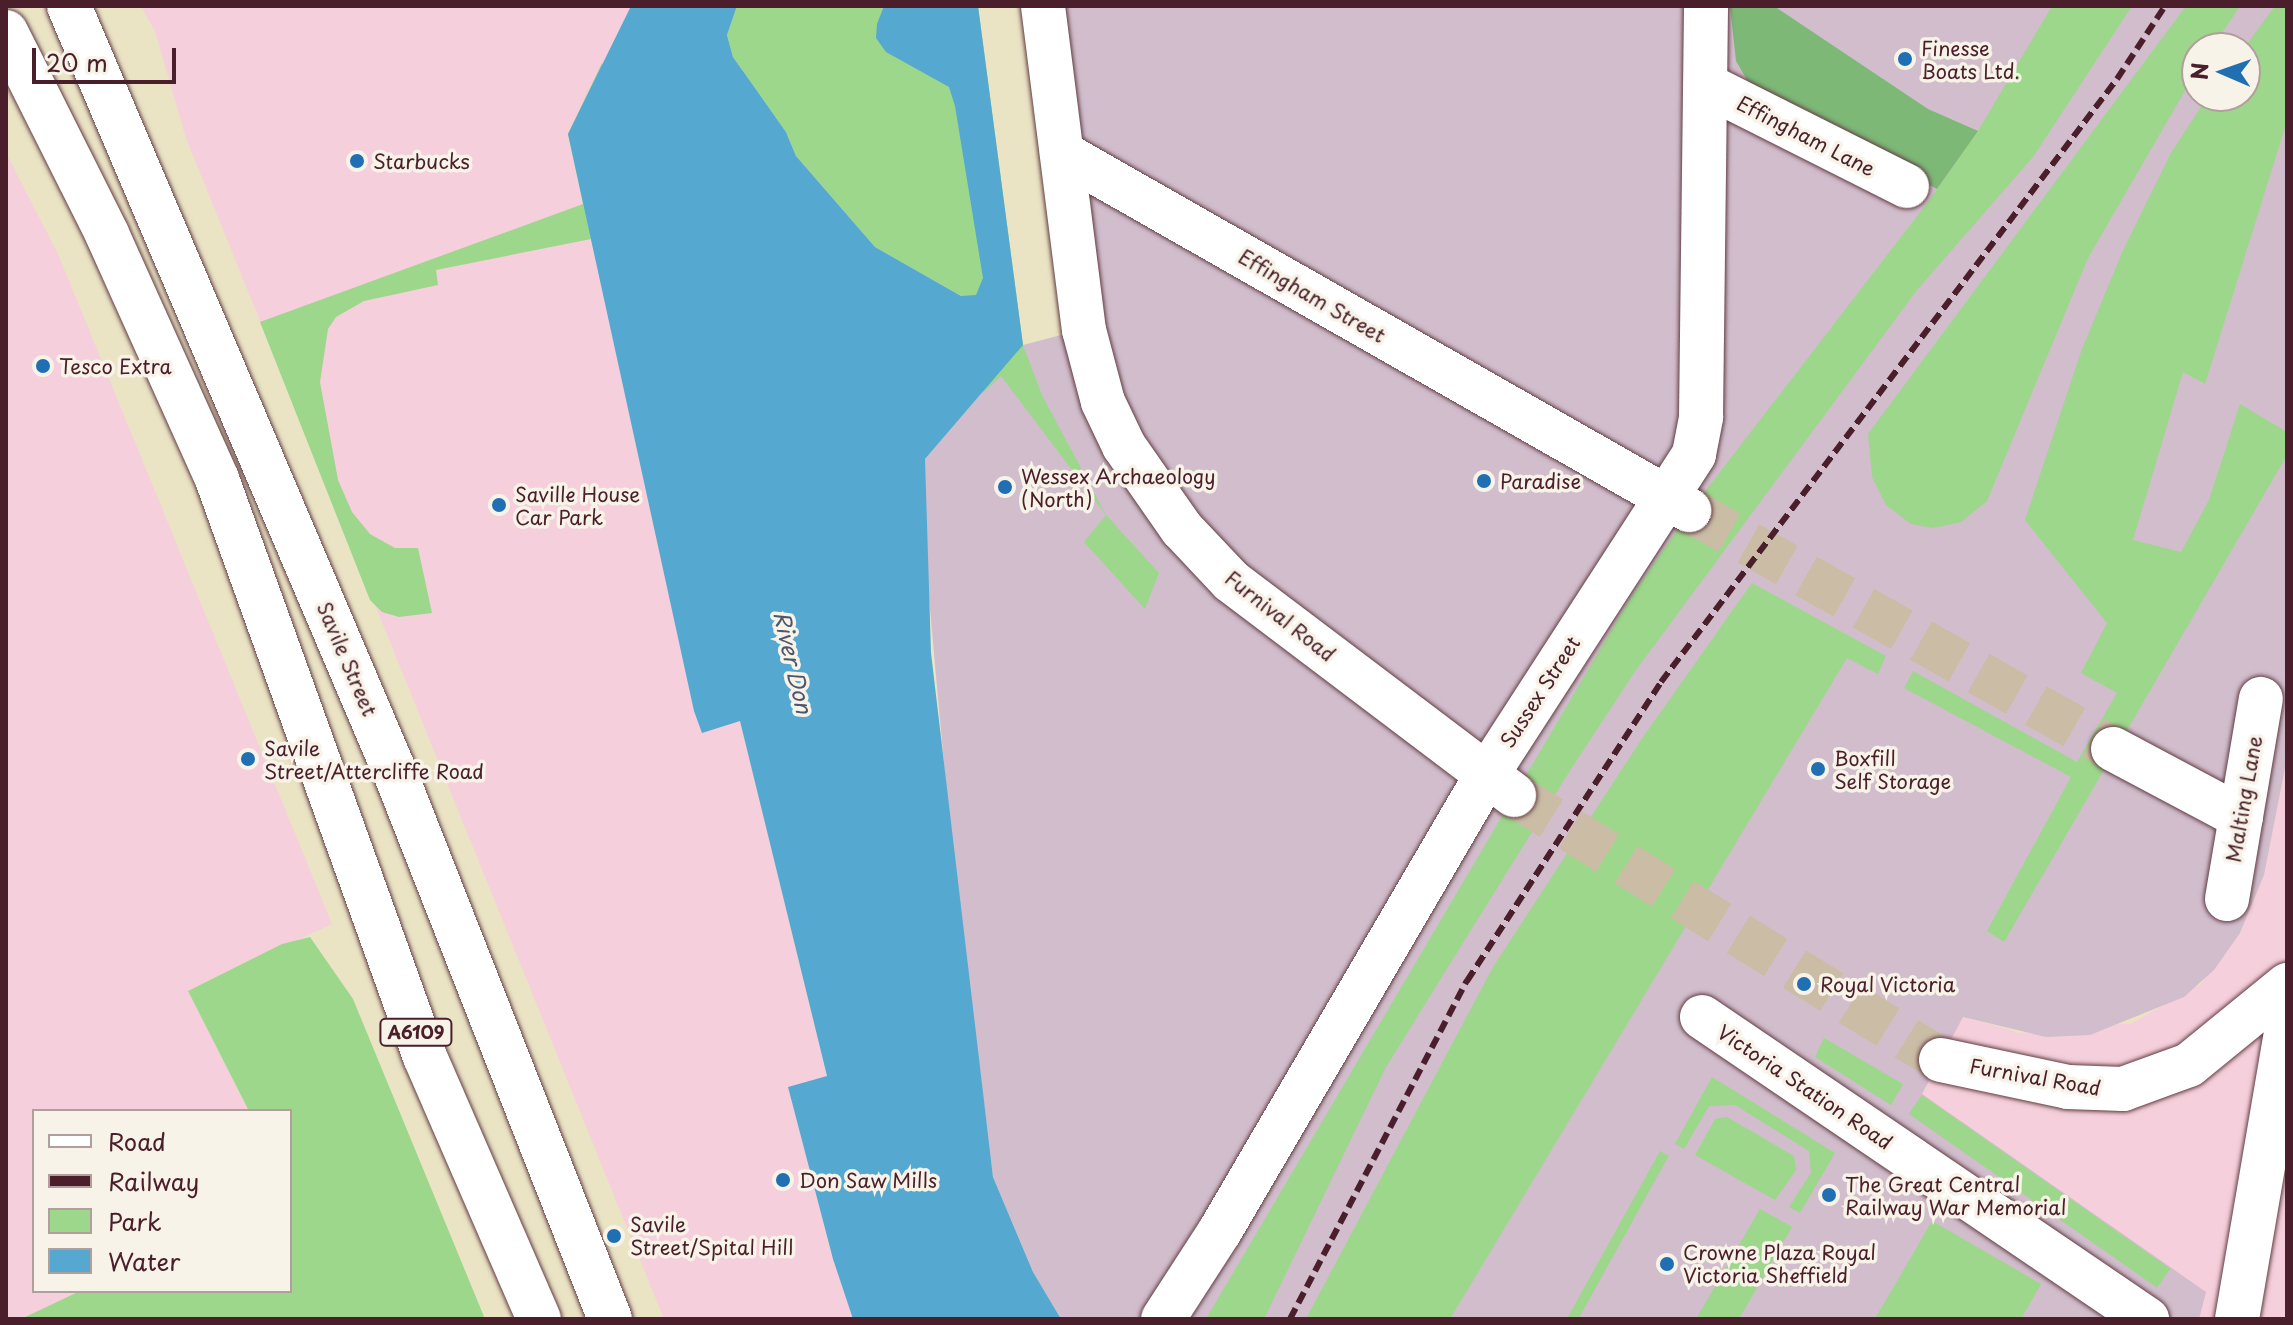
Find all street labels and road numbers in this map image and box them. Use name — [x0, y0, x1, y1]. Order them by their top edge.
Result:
street label: Effingham Lane — [1733, 91, 1879, 181]
street label: Effingham Street — [1234, 244, 1390, 348]
street label: Furnival Road — [1220, 565, 1340, 667]
street label: Savile Street — [312, 598, 382, 720]
street label: Sussex Street — [1495, 631, 1585, 753]
street label: Malting Lane — [2221, 734, 2267, 864]
road number: A6109 — [378, 1018, 454, 1046]
street label: Victoria Station Road — [1713, 1019, 1897, 1155]
street label: Furnival Road — [1967, 1054, 2103, 1100]

